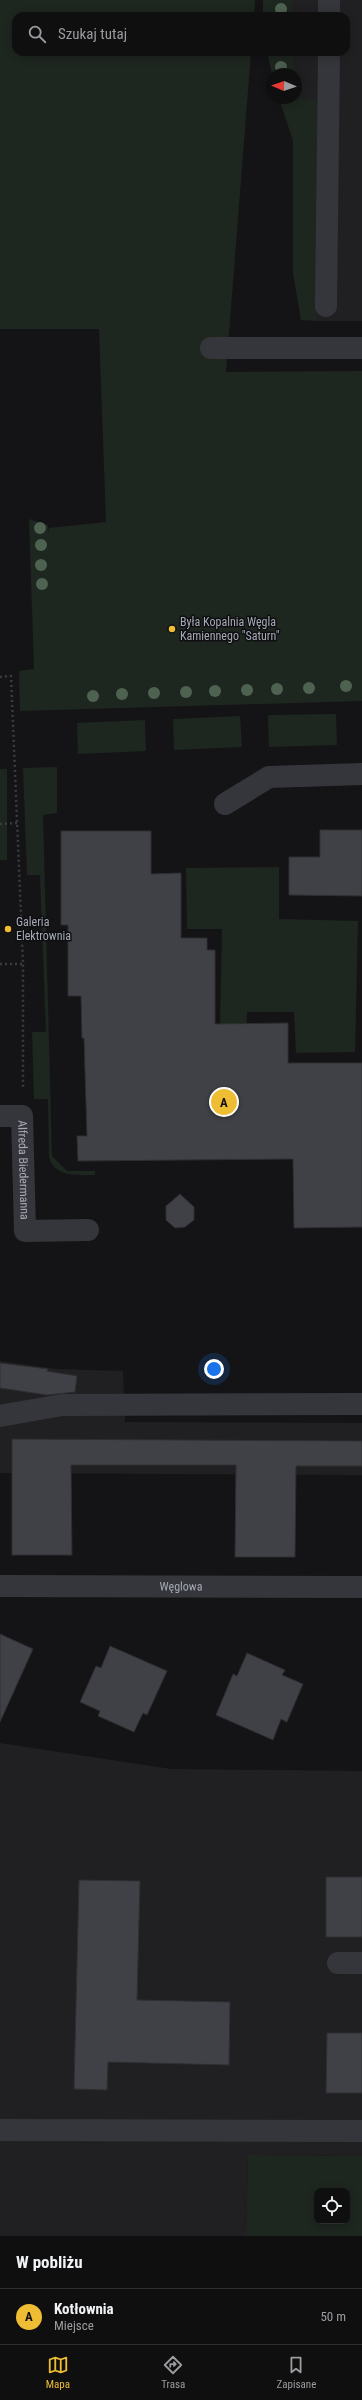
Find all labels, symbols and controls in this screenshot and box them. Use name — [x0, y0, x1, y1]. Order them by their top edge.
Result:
search box — [12, 12, 350, 56]
icon: search — [26, 23, 48, 45]
text: Szukaj tutaj — [58, 25, 127, 43]
north arrow — [266, 68, 302, 104]
place label: Była Kopalnia Węgla Kamiennego "Saturn" — [180, 615, 280, 643]
marker: Była Kopalnia Węgla Kamiennego "Saturn" — [167, 624, 177, 634]
place label: Galeria Elektrownia — [16, 915, 71, 943]
marker: Galeria Elektrownia — [3, 924, 13, 934]
pin: A — [211, 1087, 237, 1117]
street label: Alfreda Biedermanna — [15, 1120, 32, 1220]
your location — [204, 1359, 224, 1379]
street label: Węglowa — [160, 1579, 203, 1594]
map controls — [314, 2188, 350, 2224]
button: locate — [314, 2188, 350, 2224]
text: W pobliżu — [16, 2252, 83, 2272]
text: Kotłownia — [54, 2300, 114, 2318]
text: A — [25, 2309, 33, 2324]
text: 50 m — [320, 2309, 346, 2324]
text: Miejsce — [54, 2318, 94, 2333]
tab: Mapa — [46, 2354, 70, 2391]
tab: Trasa — [161, 2354, 185, 2391]
tab: Zapisane — [277, 2354, 316, 2391]

